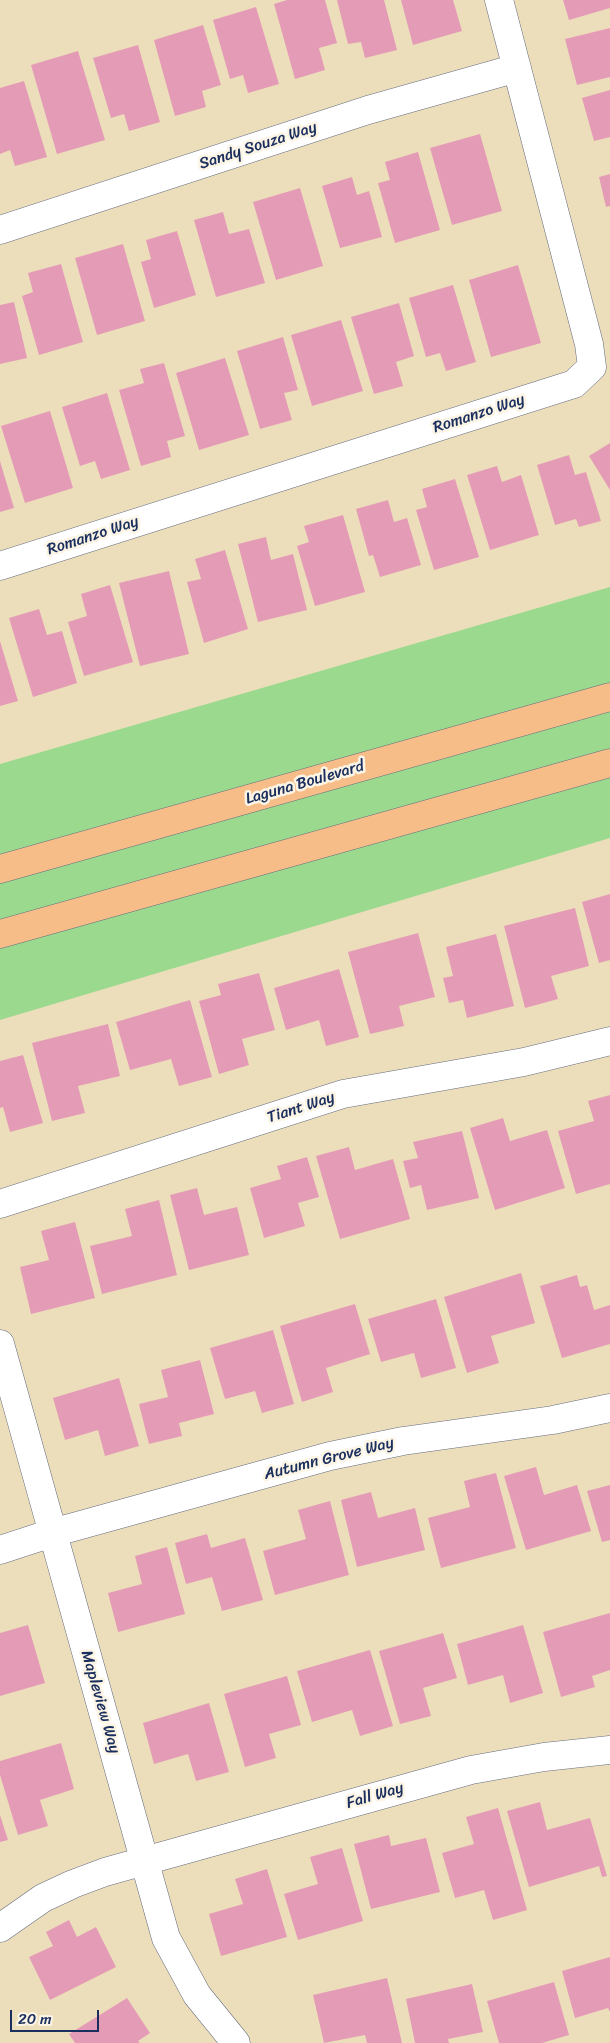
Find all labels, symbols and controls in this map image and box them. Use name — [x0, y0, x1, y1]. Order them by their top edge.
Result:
street label: Sandy Souza Way — [197, 118, 319, 174]
street label: Romanzo Way — [431, 390, 527, 438]
street label: Romanzo Way — [45, 512, 141, 560]
street label: Laguna Boulevard — [244, 757, 366, 809]
street label: Tiant Way — [265, 1088, 337, 1128]
street label: Autumn Grove Way — [262, 1434, 396, 1484]
street label: Mapleview Way — [76, 1648, 124, 1756]
street label: Fall Way — [344, 1779, 406, 1813]
scale bar — [12, 2000, 101, 2032]
text: 20 m — [18, 2006, 52, 2032]

